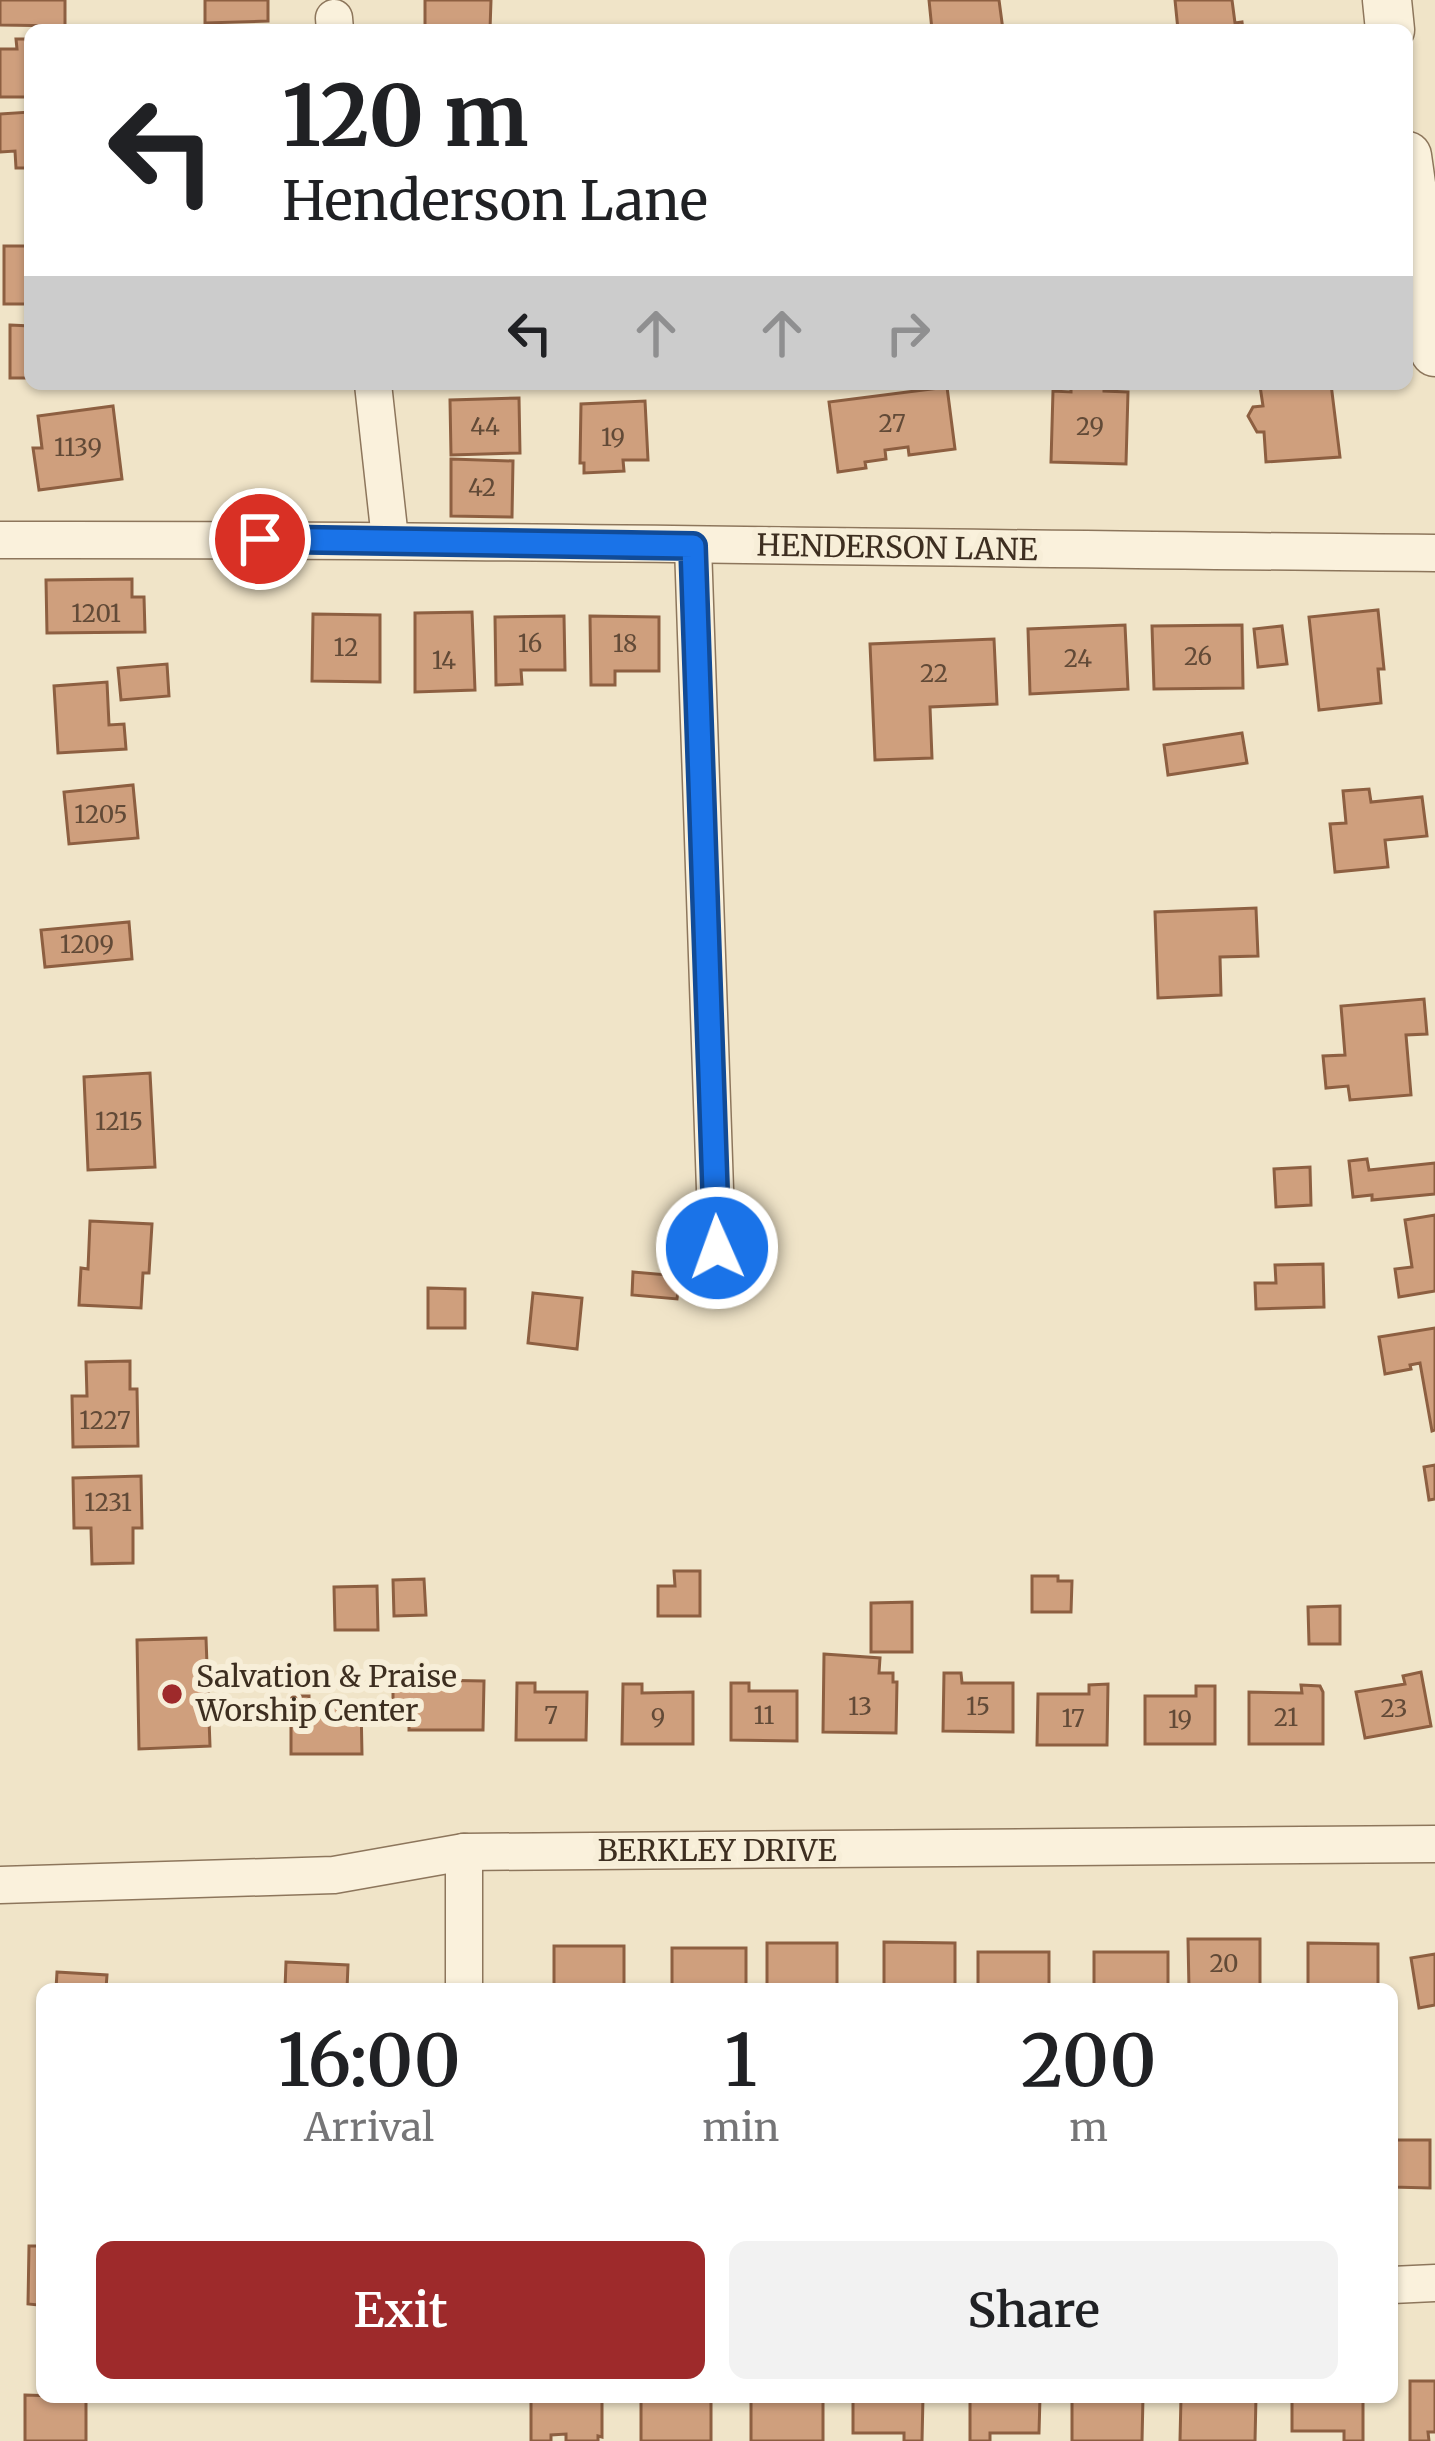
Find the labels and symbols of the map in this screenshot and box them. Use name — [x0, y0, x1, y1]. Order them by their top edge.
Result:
house number: 27 — [878, 408, 906, 439]
house number: 44 — [470, 411, 500, 442]
house number: 29 — [1076, 411, 1104, 442]
house number: 19 — [601, 422, 625, 453]
house number: 1139 — [54, 432, 102, 463]
house number: 42 — [468, 472, 496, 503]
pin — [209, 488, 311, 590]
street label: HENDERSON LANE — [756, 526, 1038, 568]
house number: 1201 — [71, 598, 121, 629]
house number: 16 — [518, 628, 542, 659]
house number: 18 — [613, 628, 637, 659]
house number: 12 — [334, 632, 358, 663]
house number: 26 — [1184, 641, 1212, 672]
house number: 24 — [1064, 643, 1092, 674]
house number: 14 — [432, 645, 456, 676]
house number: 22 — [920, 658, 948, 689]
house number: 1205 — [74, 799, 128, 830]
house number: 1209 — [60, 929, 114, 960]
house number: 1215 — [95, 1106, 143, 1137]
position arrow — [654, 1185, 780, 1311]
house number: 1227 — [79, 1405, 131, 1436]
house number: 1231 — [84, 1487, 132, 1518]
place label: Salvation & Praise Worship Center — [195, 1657, 457, 1729]
marker: Salvation & Praise Worship Center — [159, 1681, 185, 1707]
house number: 13 — [848, 1691, 872, 1722]
house number: 15 — [966, 1691, 990, 1722]
house number: 23 — [1380, 1693, 1408, 1724]
house number: 7 — [544, 1700, 558, 1731]
house number: 11 — [754, 1700, 775, 1731]
house number: 9 — [651, 1702, 665, 1733]
house number: 21 — [1274, 1702, 1298, 1733]
house number: 17 — [1061, 1703, 1085, 1734]
house number: 19 — [1168, 1704, 1192, 1735]
street label: BERKLEY DRIVE — [597, 1831, 837, 1869]
house number: 20 — [1209, 1948, 1239, 1979]

